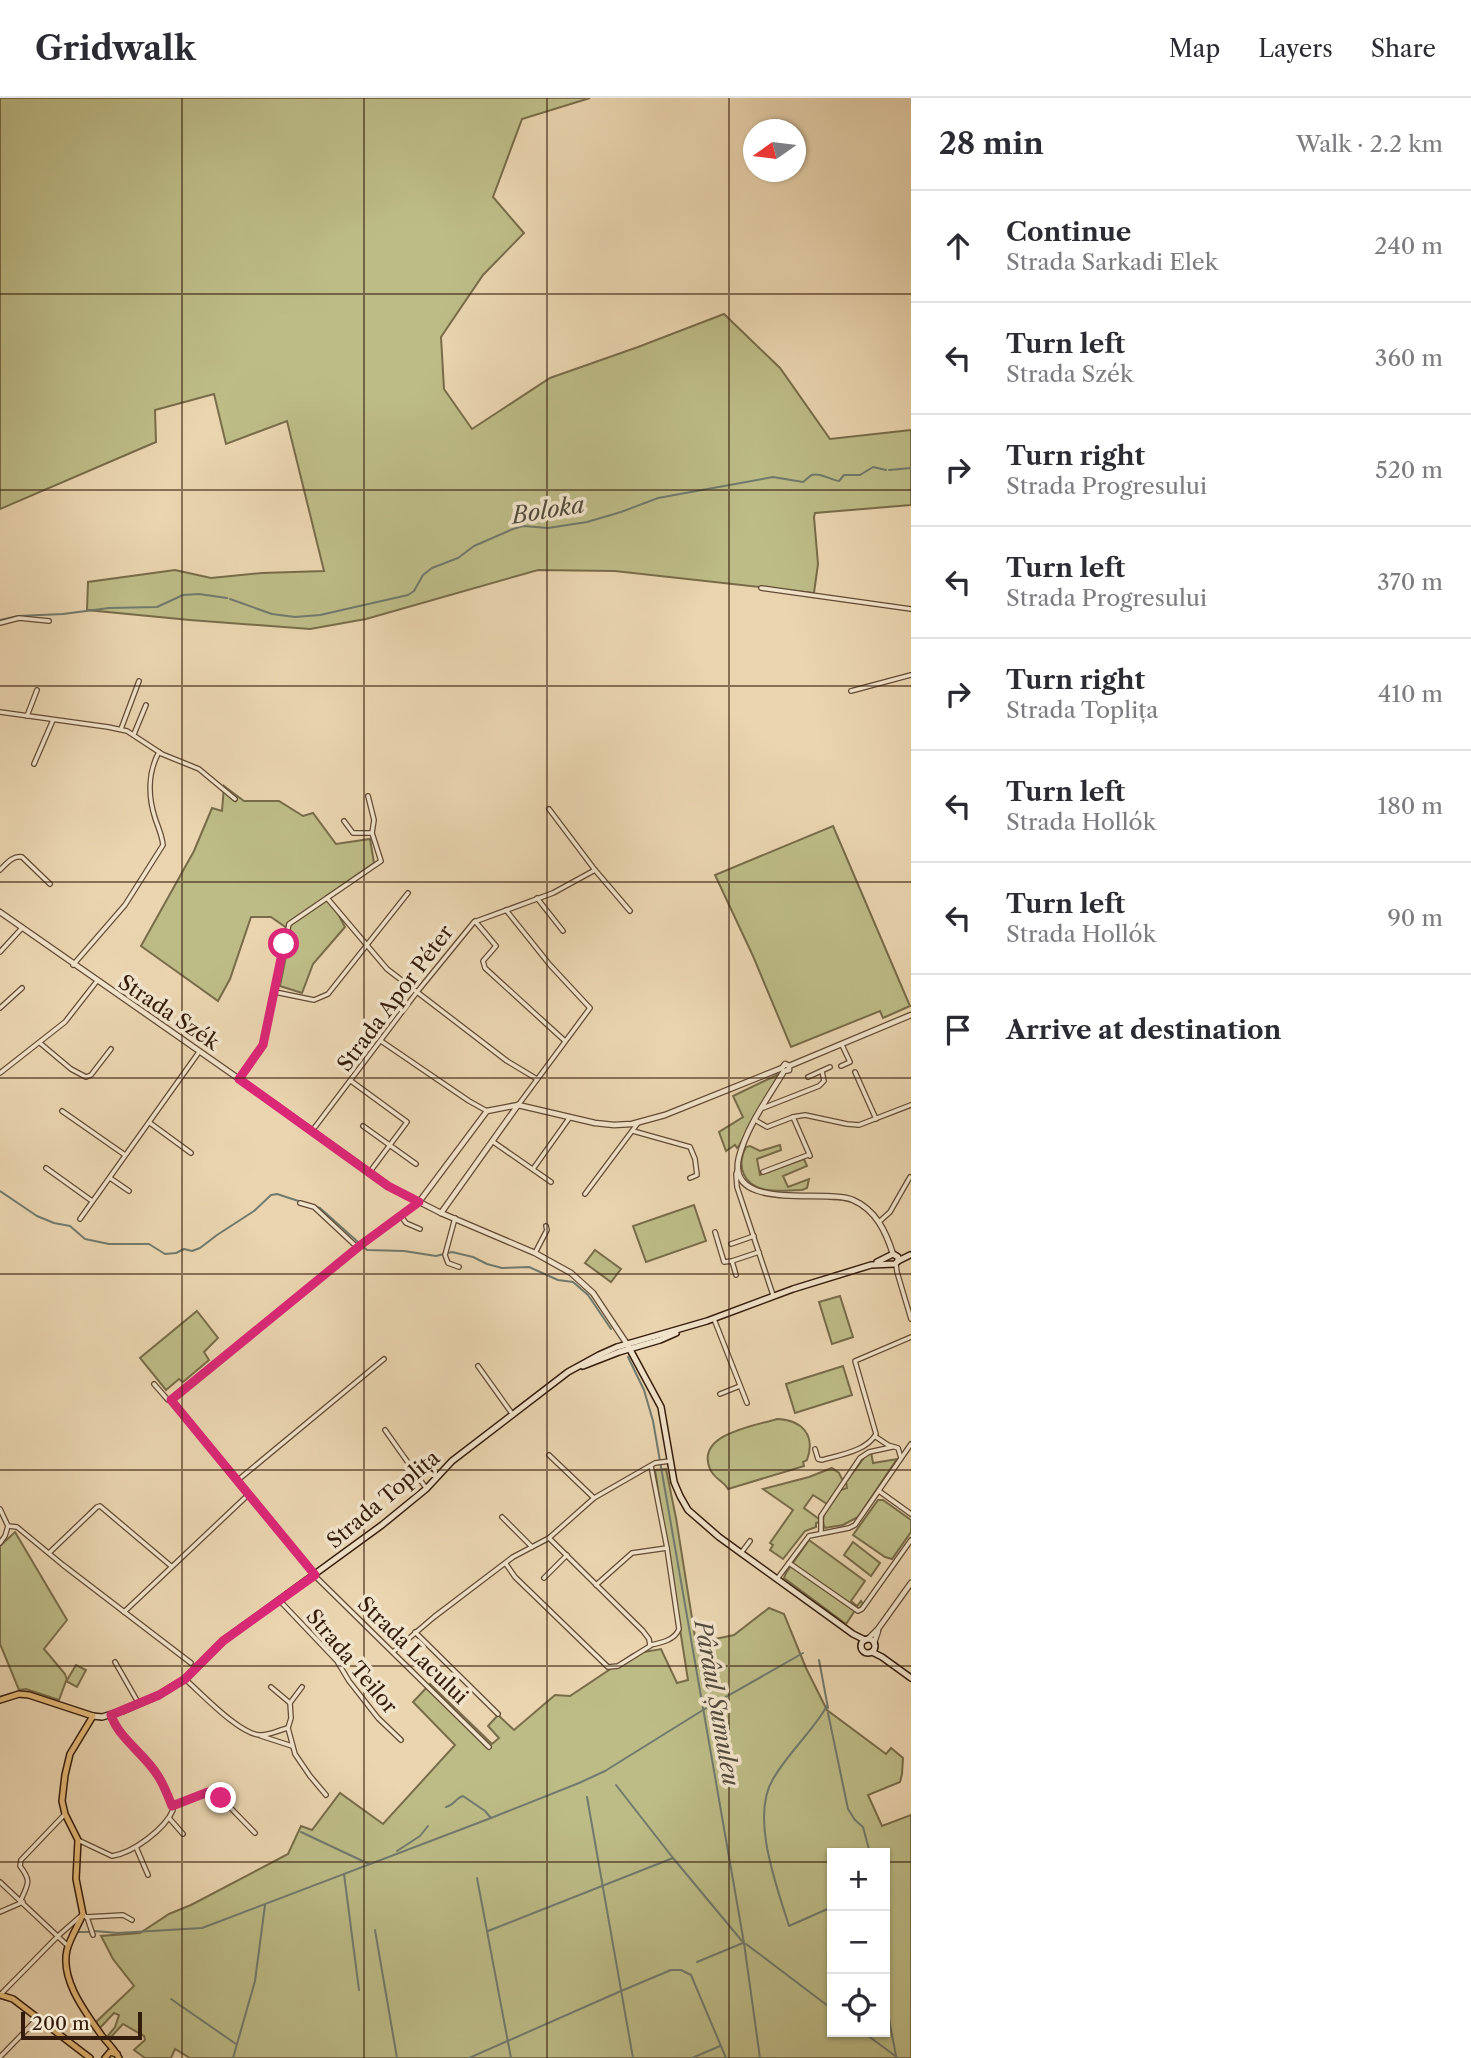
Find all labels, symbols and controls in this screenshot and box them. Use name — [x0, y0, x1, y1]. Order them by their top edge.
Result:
text: Gridwalk — [35, 28, 196, 69]
text: Map — [1169, 34, 1220, 63]
text: Layers — [1258, 34, 1333, 63]
text: Share — [1371, 34, 1436, 63]
north arrow — [743, 119, 806, 182]
text: 28 min — [939, 125, 1044, 162]
text: Walk · 2.2 km — [1296, 130, 1443, 158]
text: Continue — [1006, 216, 1131, 248]
icon: ahead — [939, 227, 977, 265]
text: 240 m — [1374, 232, 1443, 260]
text: Strada Sarkadi Elek — [1006, 248, 1218, 276]
text: Turn left — [1006, 328, 1125, 360]
icon: left — [939, 339, 977, 377]
text: 360 m — [1375, 344, 1443, 372]
text: Strada Szék — [1006, 360, 1133, 388]
text: Turn right — [1006, 440, 1145, 472]
icon: right — [939, 451, 977, 489]
text: 520 m — [1375, 456, 1443, 484]
text: Strada Progresului — [1006, 472, 1207, 500]
water label: Boloka — [508, 490, 587, 530]
text: Turn left — [1006, 552, 1125, 584]
icon: left — [939, 563, 977, 601]
text: 370 m — [1377, 568, 1443, 596]
text: Strada Progresului — [1006, 584, 1207, 612]
text: Turn right — [1006, 664, 1145, 696]
icon: right — [939, 675, 977, 713]
text: 410 m — [1378, 680, 1443, 708]
text: Strada Toplița — [1006, 696, 1158, 724]
text: Turn left — [1006, 776, 1125, 808]
icon: left — [939, 787, 977, 825]
text: 180 m — [1378, 792, 1443, 820]
text: Strada Hollók — [1006, 808, 1156, 836]
text: Turn left — [1006, 888, 1125, 920]
icon: left — [939, 899, 977, 937]
text: 90 m — [1387, 904, 1443, 932]
street label: Strada Apor Péter — [332, 920, 458, 1076]
text: Strada Hollók — [1006, 920, 1156, 948]
route start — [268, 928, 299, 959]
street label: Strada Szék — [114, 969, 225, 1055]
icon: arrive — [939, 1011, 977, 1049]
text: Arrive at destination — [1006, 1014, 1281, 1046]
street label: Strada Toplița — [322, 1444, 445, 1553]
street label: Strada Lacului — [353, 1591, 473, 1709]
street label: Strada Teilor — [301, 1604, 403, 1718]
water label: Pârâul Șumuleu — [687, 1616, 745, 1789]
route end — [205, 1782, 236, 1813]
map controls — [827, 1848, 890, 2037]
button: + — [827, 1848, 890, 1911]
button: − — [827, 1911, 890, 1974]
button: locate — [827, 1974, 890, 2037]
scale bar — [21, 2009, 142, 2041]
text: 200 m — [32, 2012, 90, 2035]

